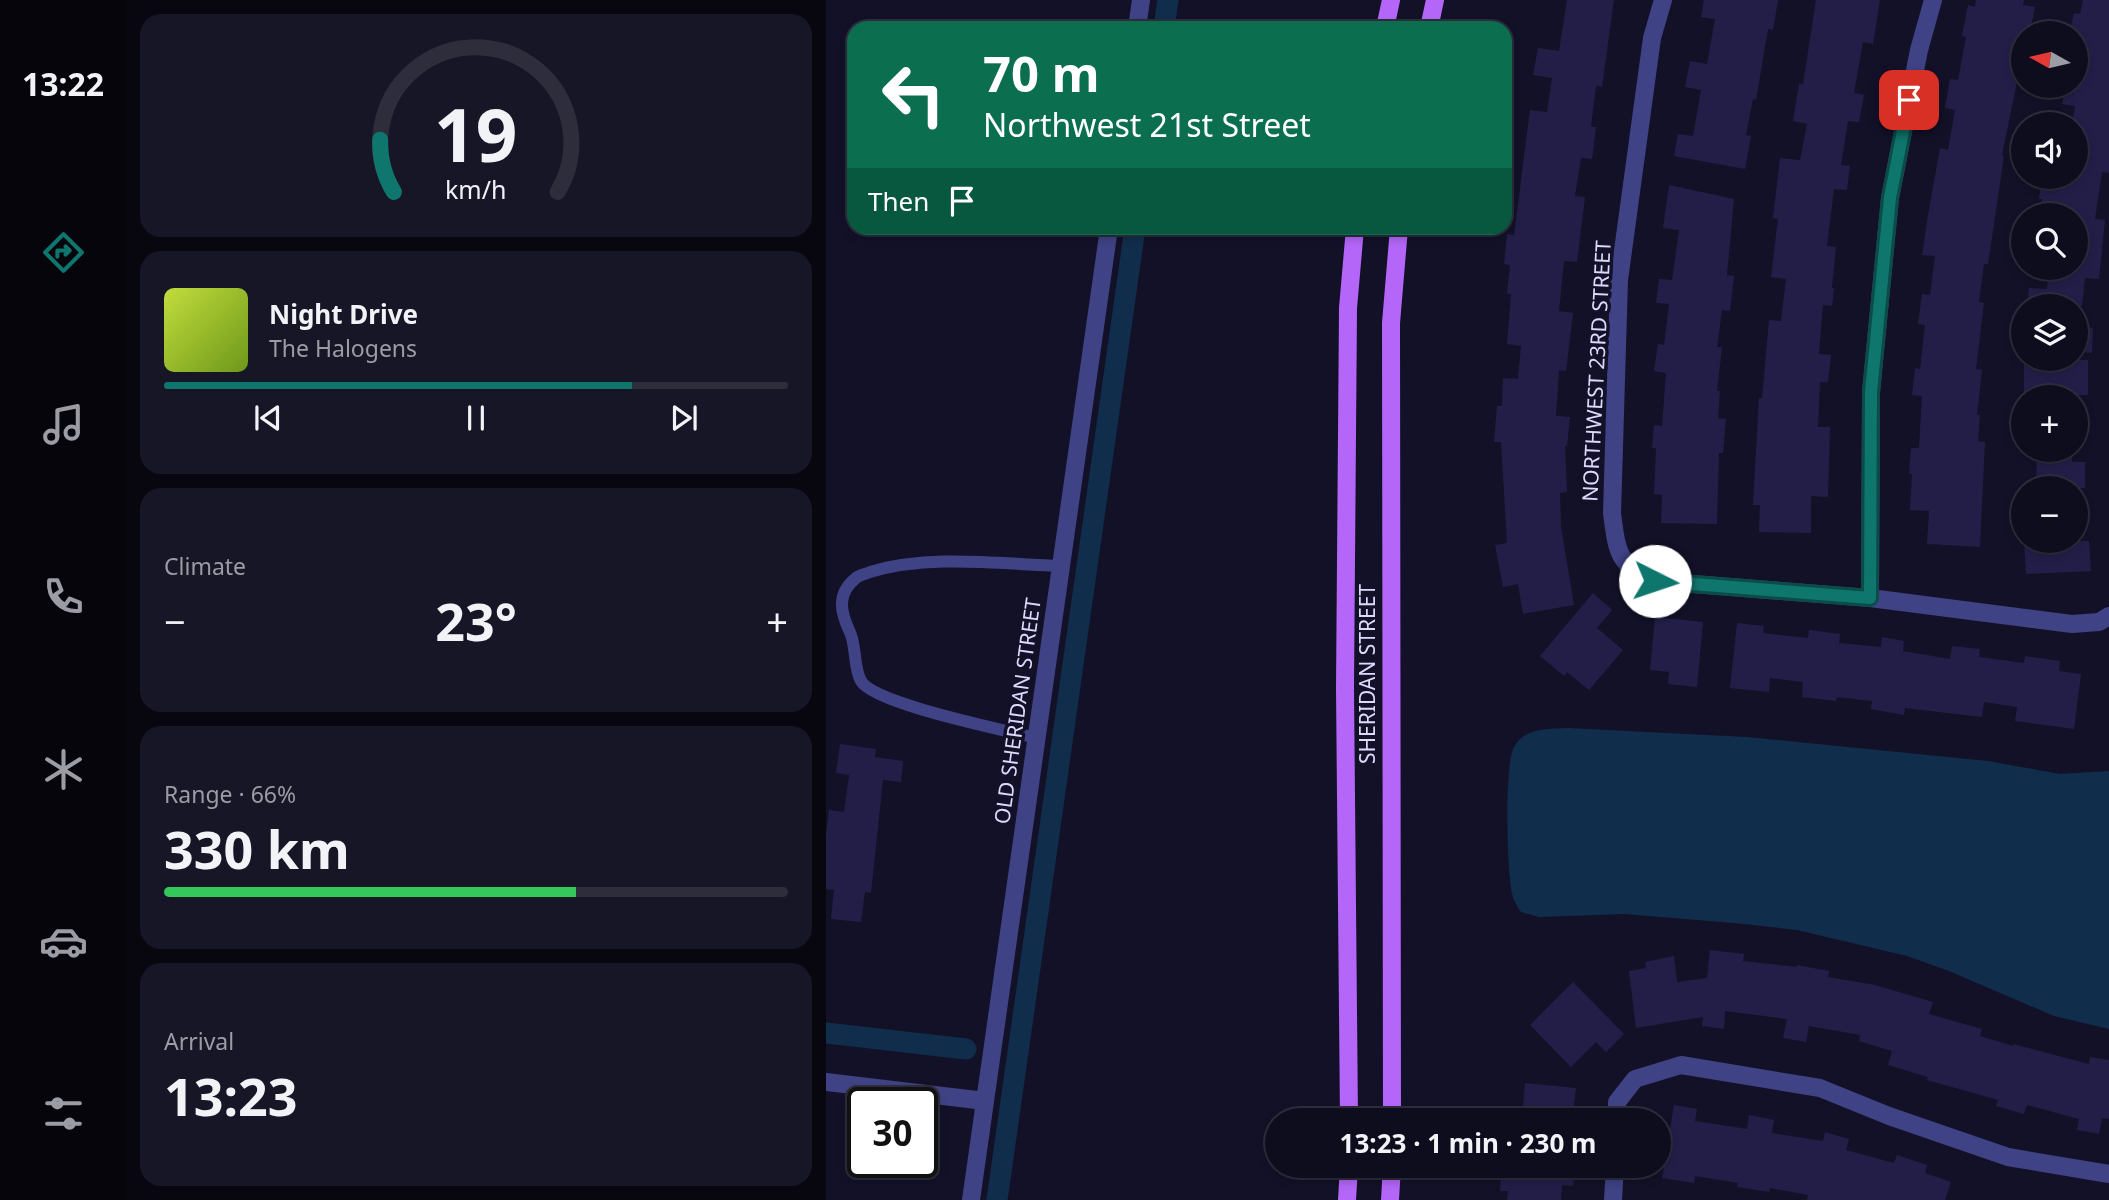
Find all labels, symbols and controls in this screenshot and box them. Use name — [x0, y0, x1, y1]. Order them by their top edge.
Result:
north arrow — [2011, 21, 2088, 98]
map controls — [2011, 21, 2088, 553]
text: 70 m — [983, 40, 1100, 106]
icon: left — [868, 49, 959, 140]
text: 13:22 — [22, 62, 104, 105]
pin — [1879, 70, 1939, 130]
icon: arrive — [1890, 81, 1928, 119]
text: 19 — [434, 84, 518, 183]
text: Northwest 21st Street — [983, 103, 1311, 146]
button: sound — [2011, 112, 2088, 189]
text: km/h — [445, 171, 507, 205]
icon: arrive — [943, 182, 981, 220]
text: Then — [868, 183, 929, 219]
button: search — [2011, 203, 2088, 280]
icon: directions — [39, 228, 88, 277]
street label: NORTHWEST 23RD STREET — [1575, 239, 1617, 502]
button: layers — [2011, 294, 2088, 371]
text: Night Drive — [269, 296, 418, 332]
text: The Halogens — [269, 332, 417, 364]
button: + — [2011, 385, 2088, 462]
icon: previous — [249, 399, 287, 437]
icon: pause — [457, 399, 495, 437]
icon: next — [665, 399, 703, 437]
icon: music — [39, 400, 88, 449]
button: − — [2011, 476, 2088, 553]
position arrow — [1618, 544, 1692, 618]
text: Climate — [164, 550, 246, 582]
icon: phone — [39, 572, 88, 621]
street label: SHERIDAN STREET — [1353, 584, 1381, 764]
text: 23° — [435, 585, 517, 656]
text: − — [164, 595, 186, 647]
text: + — [766, 595, 788, 647]
street label: OLD SHERIDAN STREET — [987, 596, 1047, 826]
icon: climate — [39, 745, 88, 794]
text: Range · 66% — [164, 778, 296, 810]
text: 330 km — [164, 813, 350, 884]
icon: car — [39, 917, 88, 966]
text: Arrival — [164, 1025, 234, 1057]
text: 13:23 — [164, 1060, 298, 1131]
speed limit sign: 30 — [847, 1087, 938, 1178]
icon: filters — [39, 1089, 88, 1138]
text: 13:23 · 1 min · 230 m — [1340, 1125, 1596, 1161]

